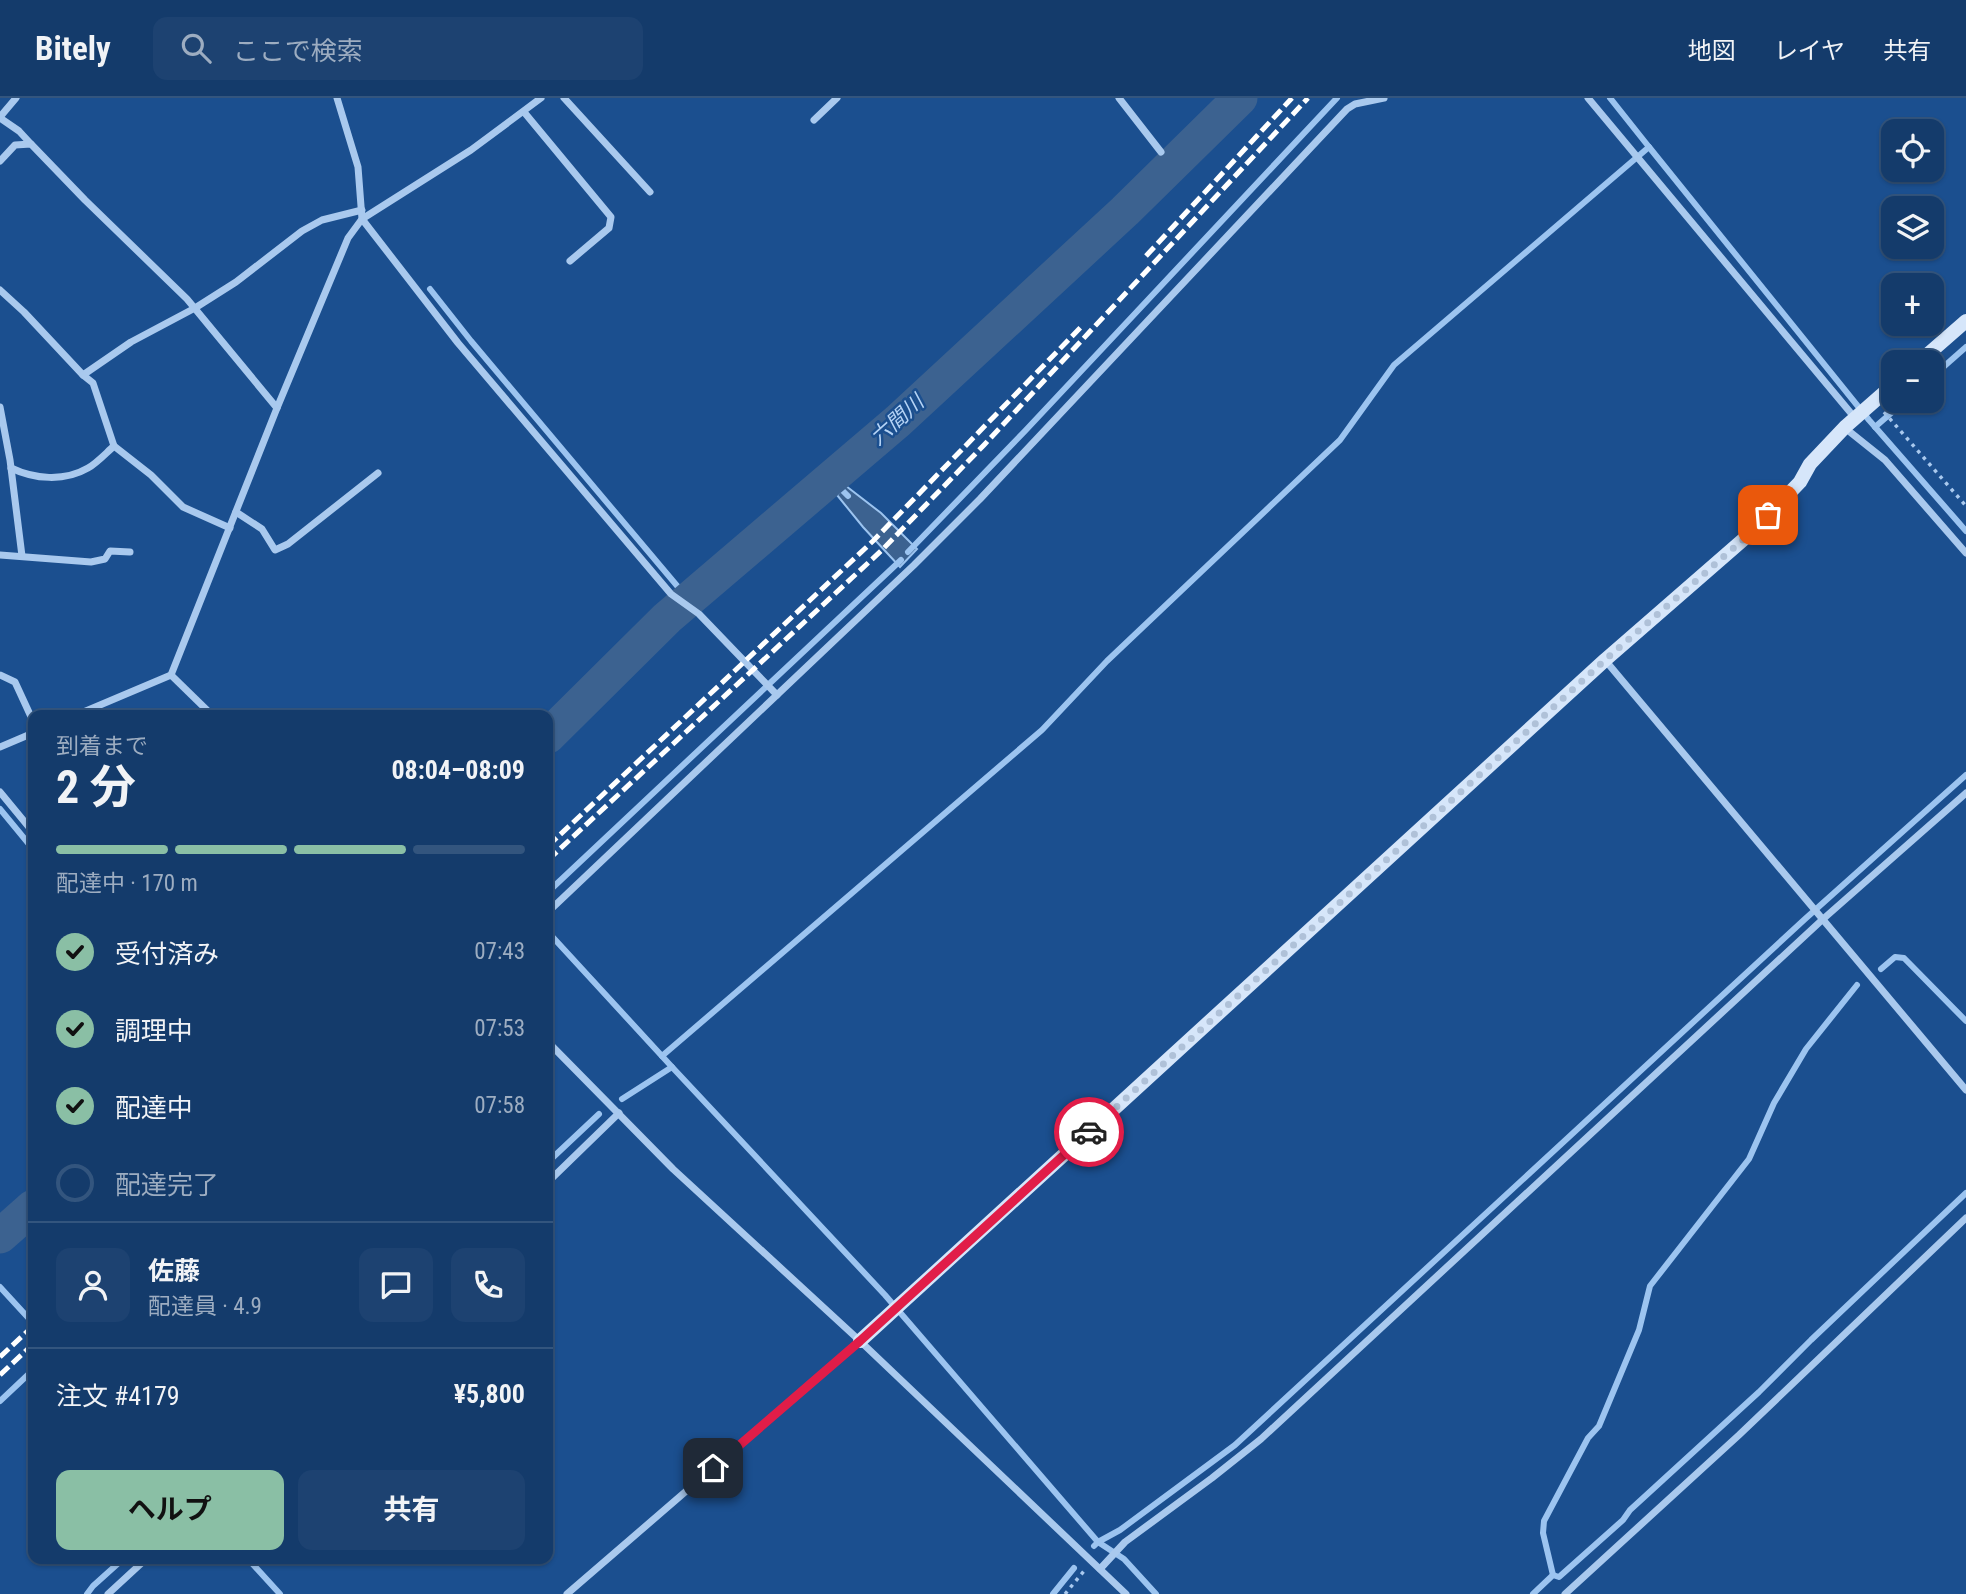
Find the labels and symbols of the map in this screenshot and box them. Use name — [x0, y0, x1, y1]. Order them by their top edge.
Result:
water label: 六間川 — [866, 389, 930, 450]
pin — [1738, 485, 1798, 545]
courier — [1054, 1097, 1124, 1167]
pin — [683, 1438, 743, 1498]

